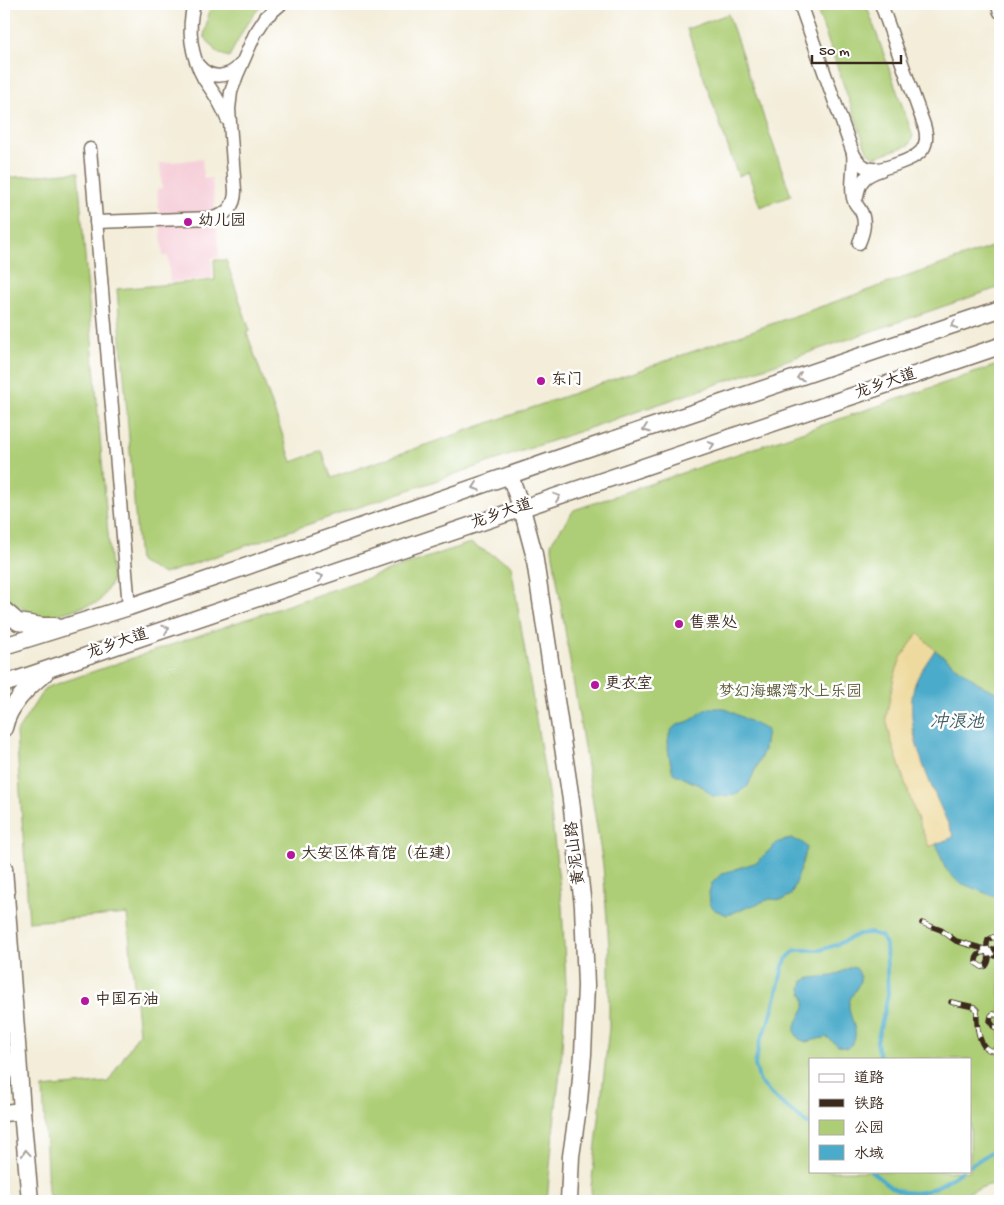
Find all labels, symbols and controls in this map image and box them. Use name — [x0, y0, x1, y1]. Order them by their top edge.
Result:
scale bar — [812, 32, 900, 64]
text: 50 m — [819, 43, 850, 61]
place label: 幼儿园 — [198, 212, 246, 232]
marker: 幼儿园 — [182, 216, 194, 228]
one-way arrow — [950, 319, 959, 329]
street label: 龙乡大道 — [852, 364, 919, 404]
place label: 东门 — [551, 371, 583, 391]
one-way arrow — [796, 371, 805, 381]
marker: 东门 — [535, 375, 547, 387]
one-way arrow — [642, 423, 651, 433]
one-way arrow — [706, 440, 714, 450]
one-way arrow — [472, 482, 481, 492]
one-way arrow — [552, 493, 561, 503]
street label: 龙乡大道 — [468, 494, 535, 534]
one-way arrow — [315, 573, 324, 583]
place label: 售票处 — [689, 613, 738, 634]
marker: 售票处 — [673, 618, 685, 630]
street label: 龙乡大道 — [84, 624, 151, 664]
one-way arrow — [161, 624, 170, 634]
place label: 更衣室 — [605, 674, 653, 695]
marker: 更衣室 — [589, 679, 601, 691]
park label: 梦幻海螺湾水上乐园 — [718, 682, 862, 703]
water label: 冲浪池 — [930, 712, 985, 734]
street label: 黄泥山路 — [562, 820, 590, 886]
place label: 大安区体育馆（在建） — [301, 844, 461, 865]
marker: 大安区体育馆（在建） — [285, 849, 297, 861]
place label: 中国石油 — [95, 990, 159, 1011]
marker: 中国石油 — [79, 995, 91, 1007]
legend — [809, 1058, 972, 1172]
text: 道路 — [854, 1070, 884, 1088]
text: 铁路 — [854, 1096, 884, 1114]
text: 公园 — [854, 1120, 884, 1138]
text: 水域 — [854, 1146, 884, 1164]
one-way arrow — [20, 1148, 31, 1156]

